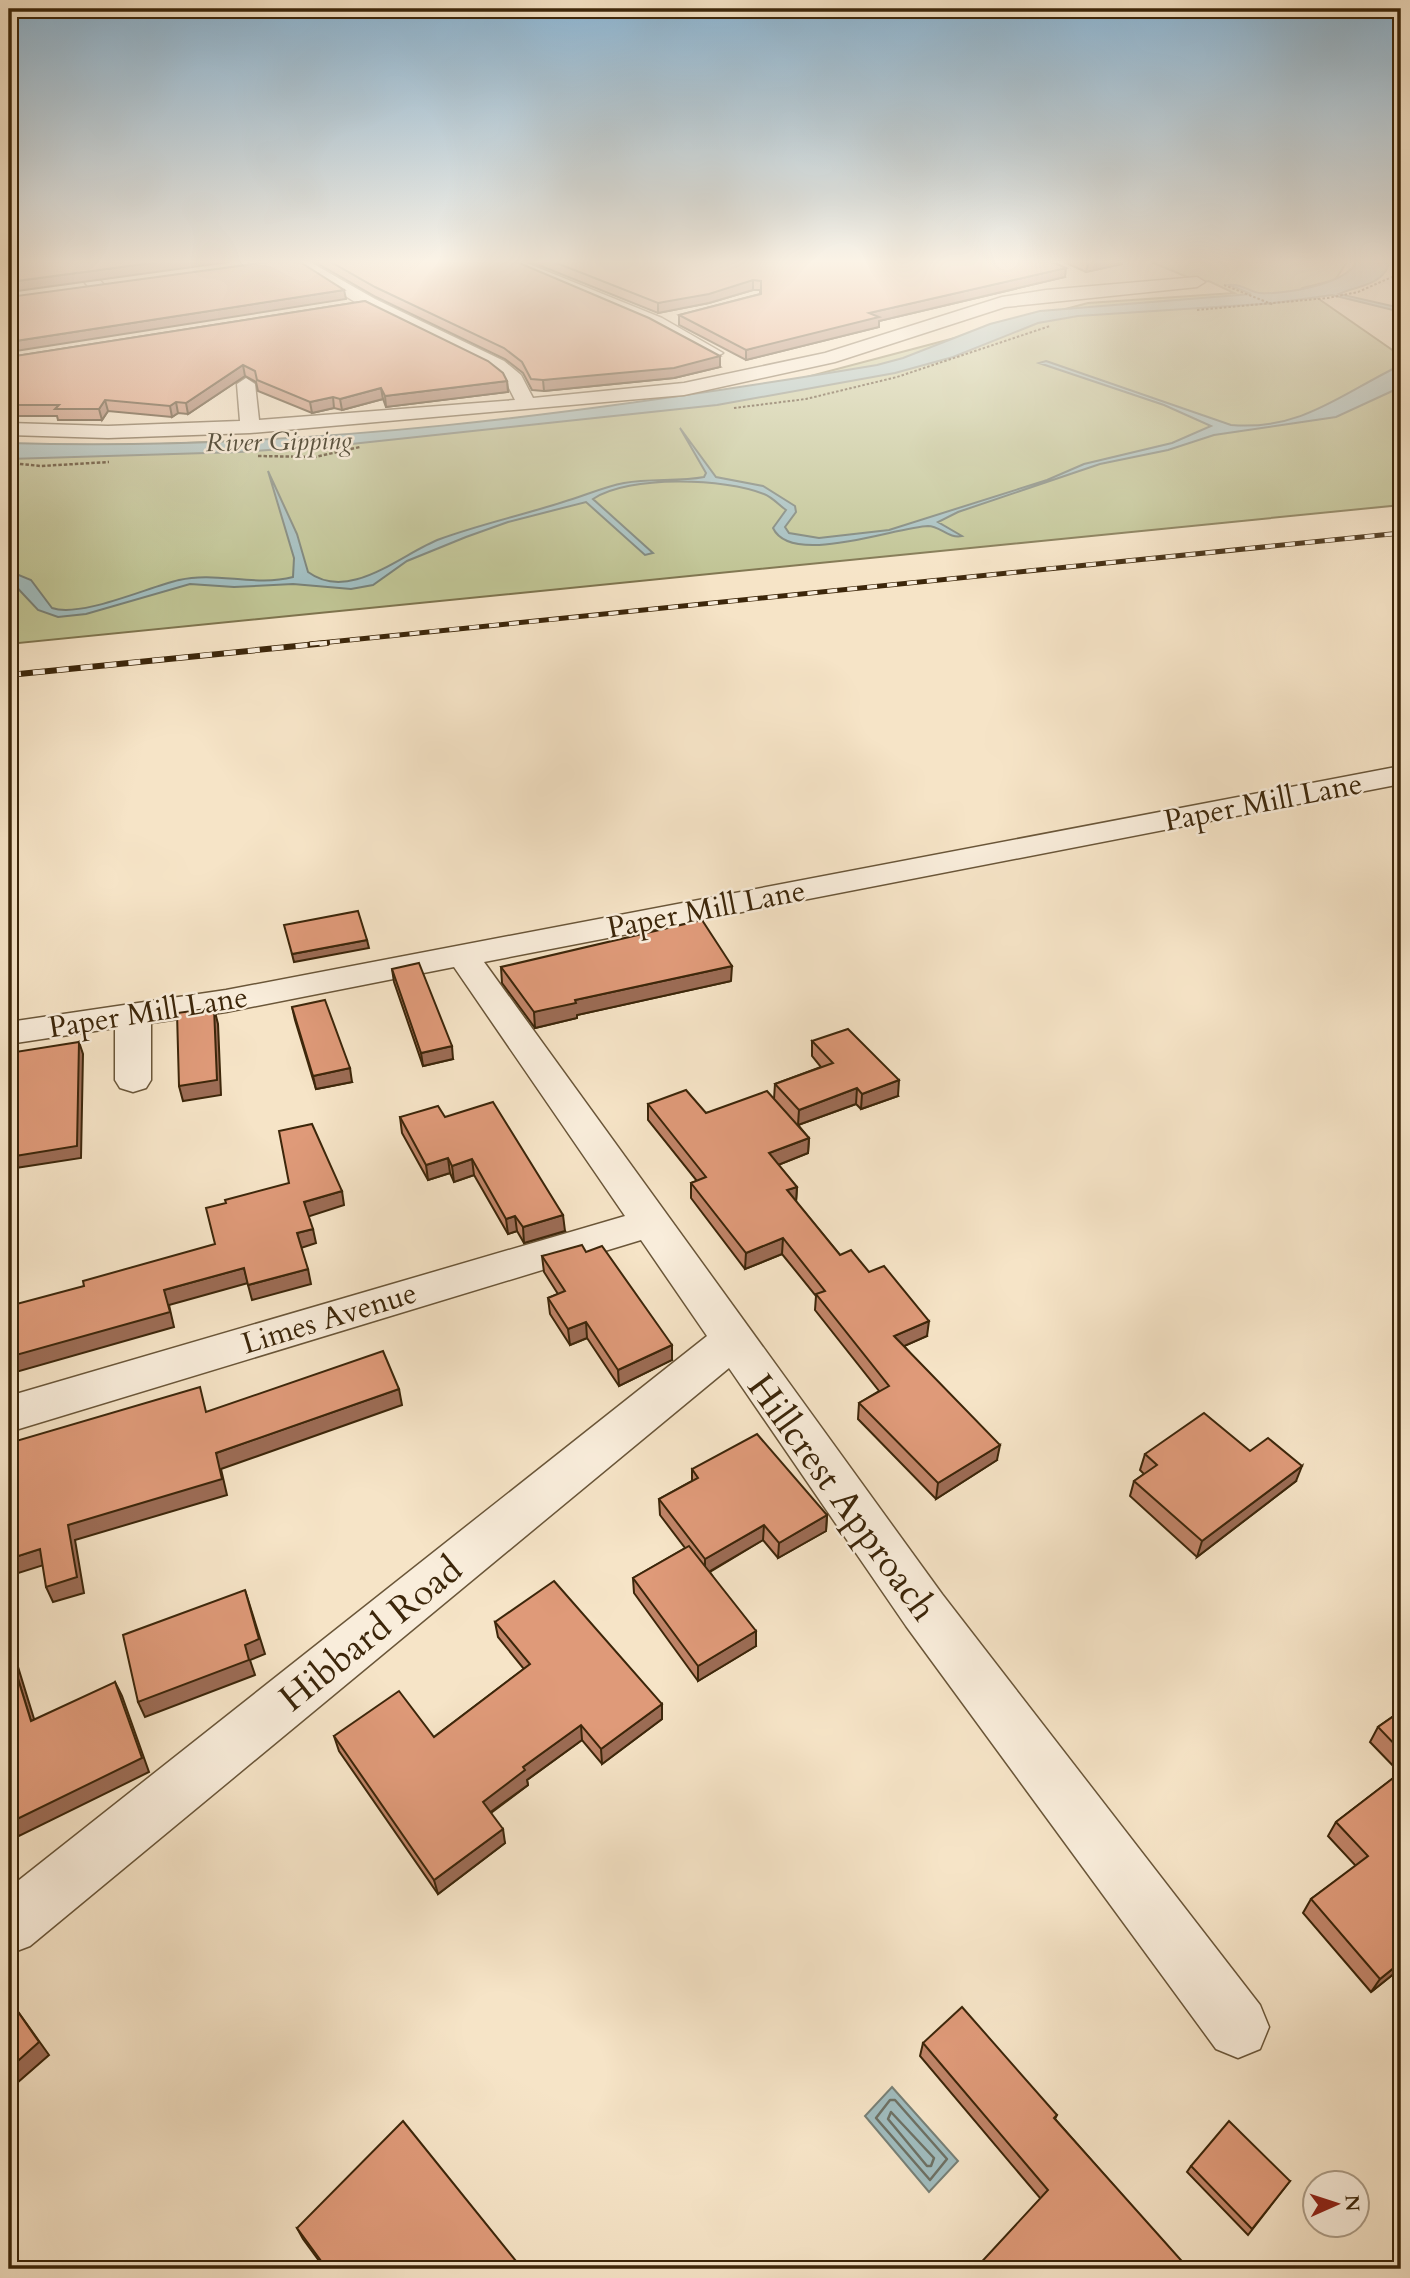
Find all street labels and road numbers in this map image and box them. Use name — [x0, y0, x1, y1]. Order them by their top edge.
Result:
street label: Paper Mill Lane — [1160, 763, 1366, 842]
street label: Paper Mill Lane — [603, 870, 809, 949]
street label: Paper Mill Lane — [46, 977, 251, 1048]
street label: Limes Avenue — [237, 1272, 422, 1365]
street label: Hillcrest Approach — [736, 1364, 949, 1631]
street label: Hibbard Road — [269, 1544, 473, 1723]

